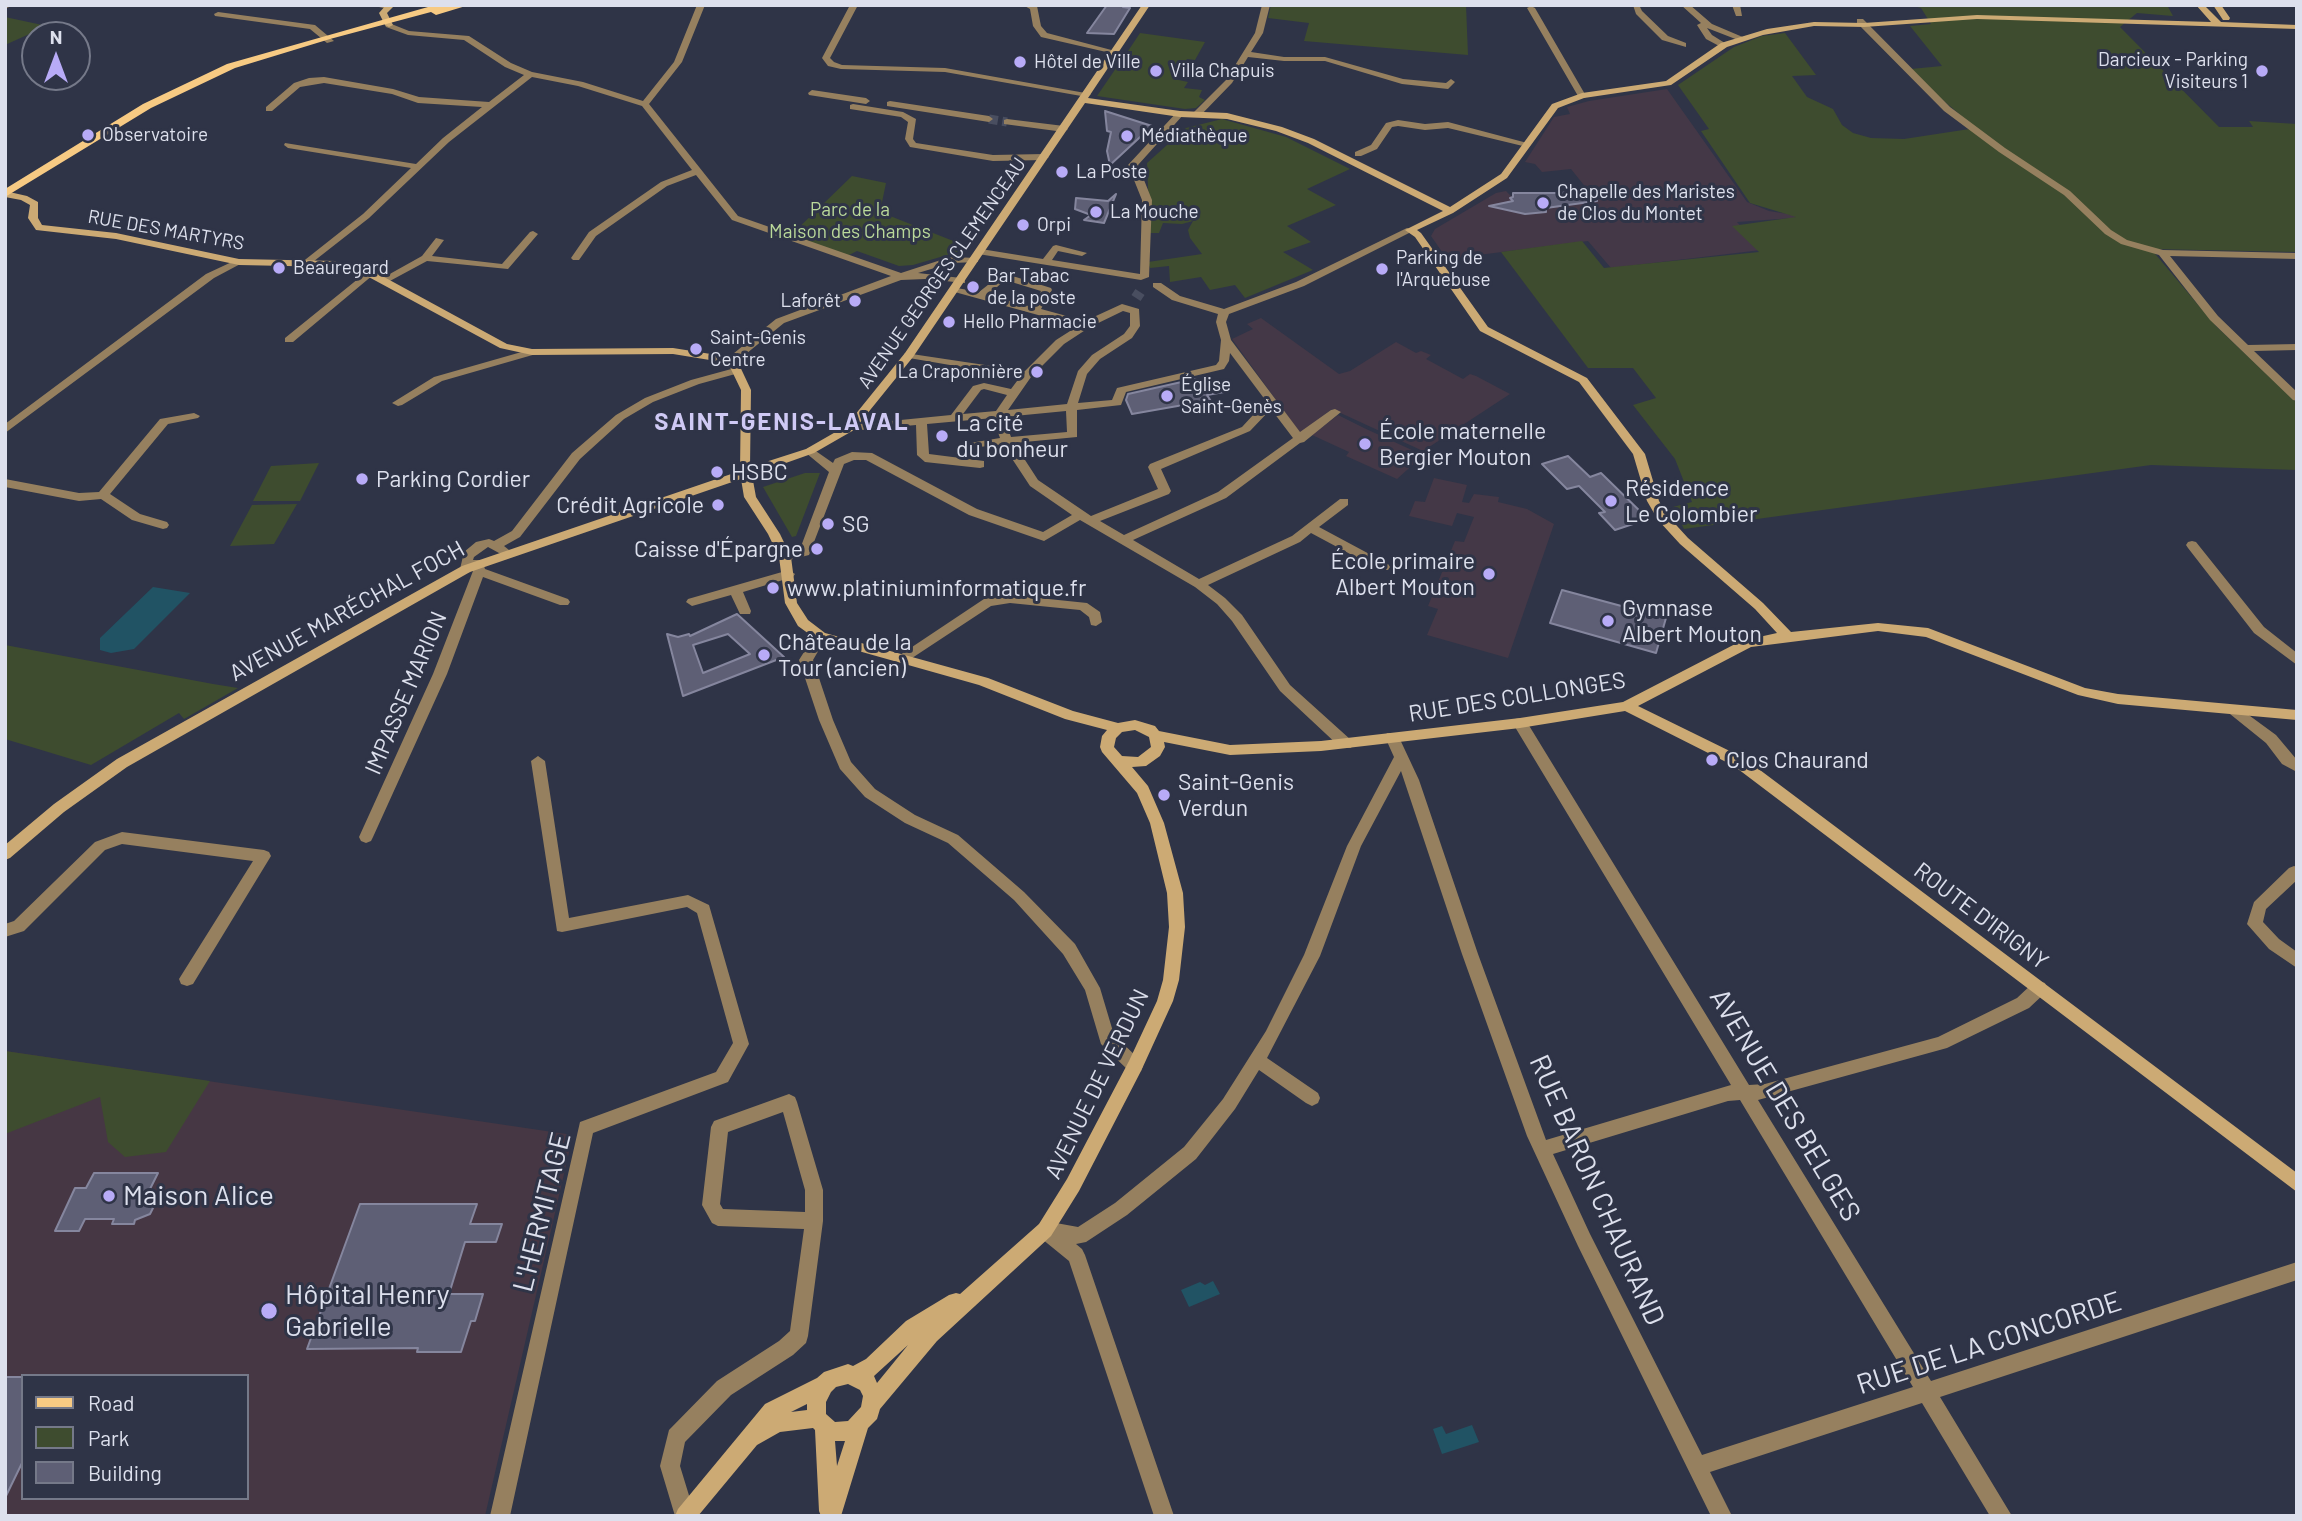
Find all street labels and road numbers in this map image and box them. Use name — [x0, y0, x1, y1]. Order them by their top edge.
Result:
street label: AVENUE GEORGES CLEMENCEAU — [853, 153, 1031, 393]
street label: RUE DES MARTYRS — [86, 205, 246, 255]
street label: AVENUE MARÉCHAL FOCH — [225, 535, 469, 687]
street label: IMPASSE MARION — [359, 607, 453, 779]
street label: RUE DES COLLONGES — [1407, 666, 1627, 728]
street label: ROUTE D'IRIGNY — [1908, 857, 2054, 975]
street label: AVENUE DES BELGES — [1702, 983, 1868, 1227]
street label: AVENUE DE VERDUN — [1039, 985, 1155, 1183]
street label: RUE BARON CHAURAND — [1522, 1050, 1672, 1330]
street label: L'HERMITAGE — [506, 1129, 578, 1295]
street label: RUE DE LA CONCORDE — [1852, 1284, 2126, 1402]

